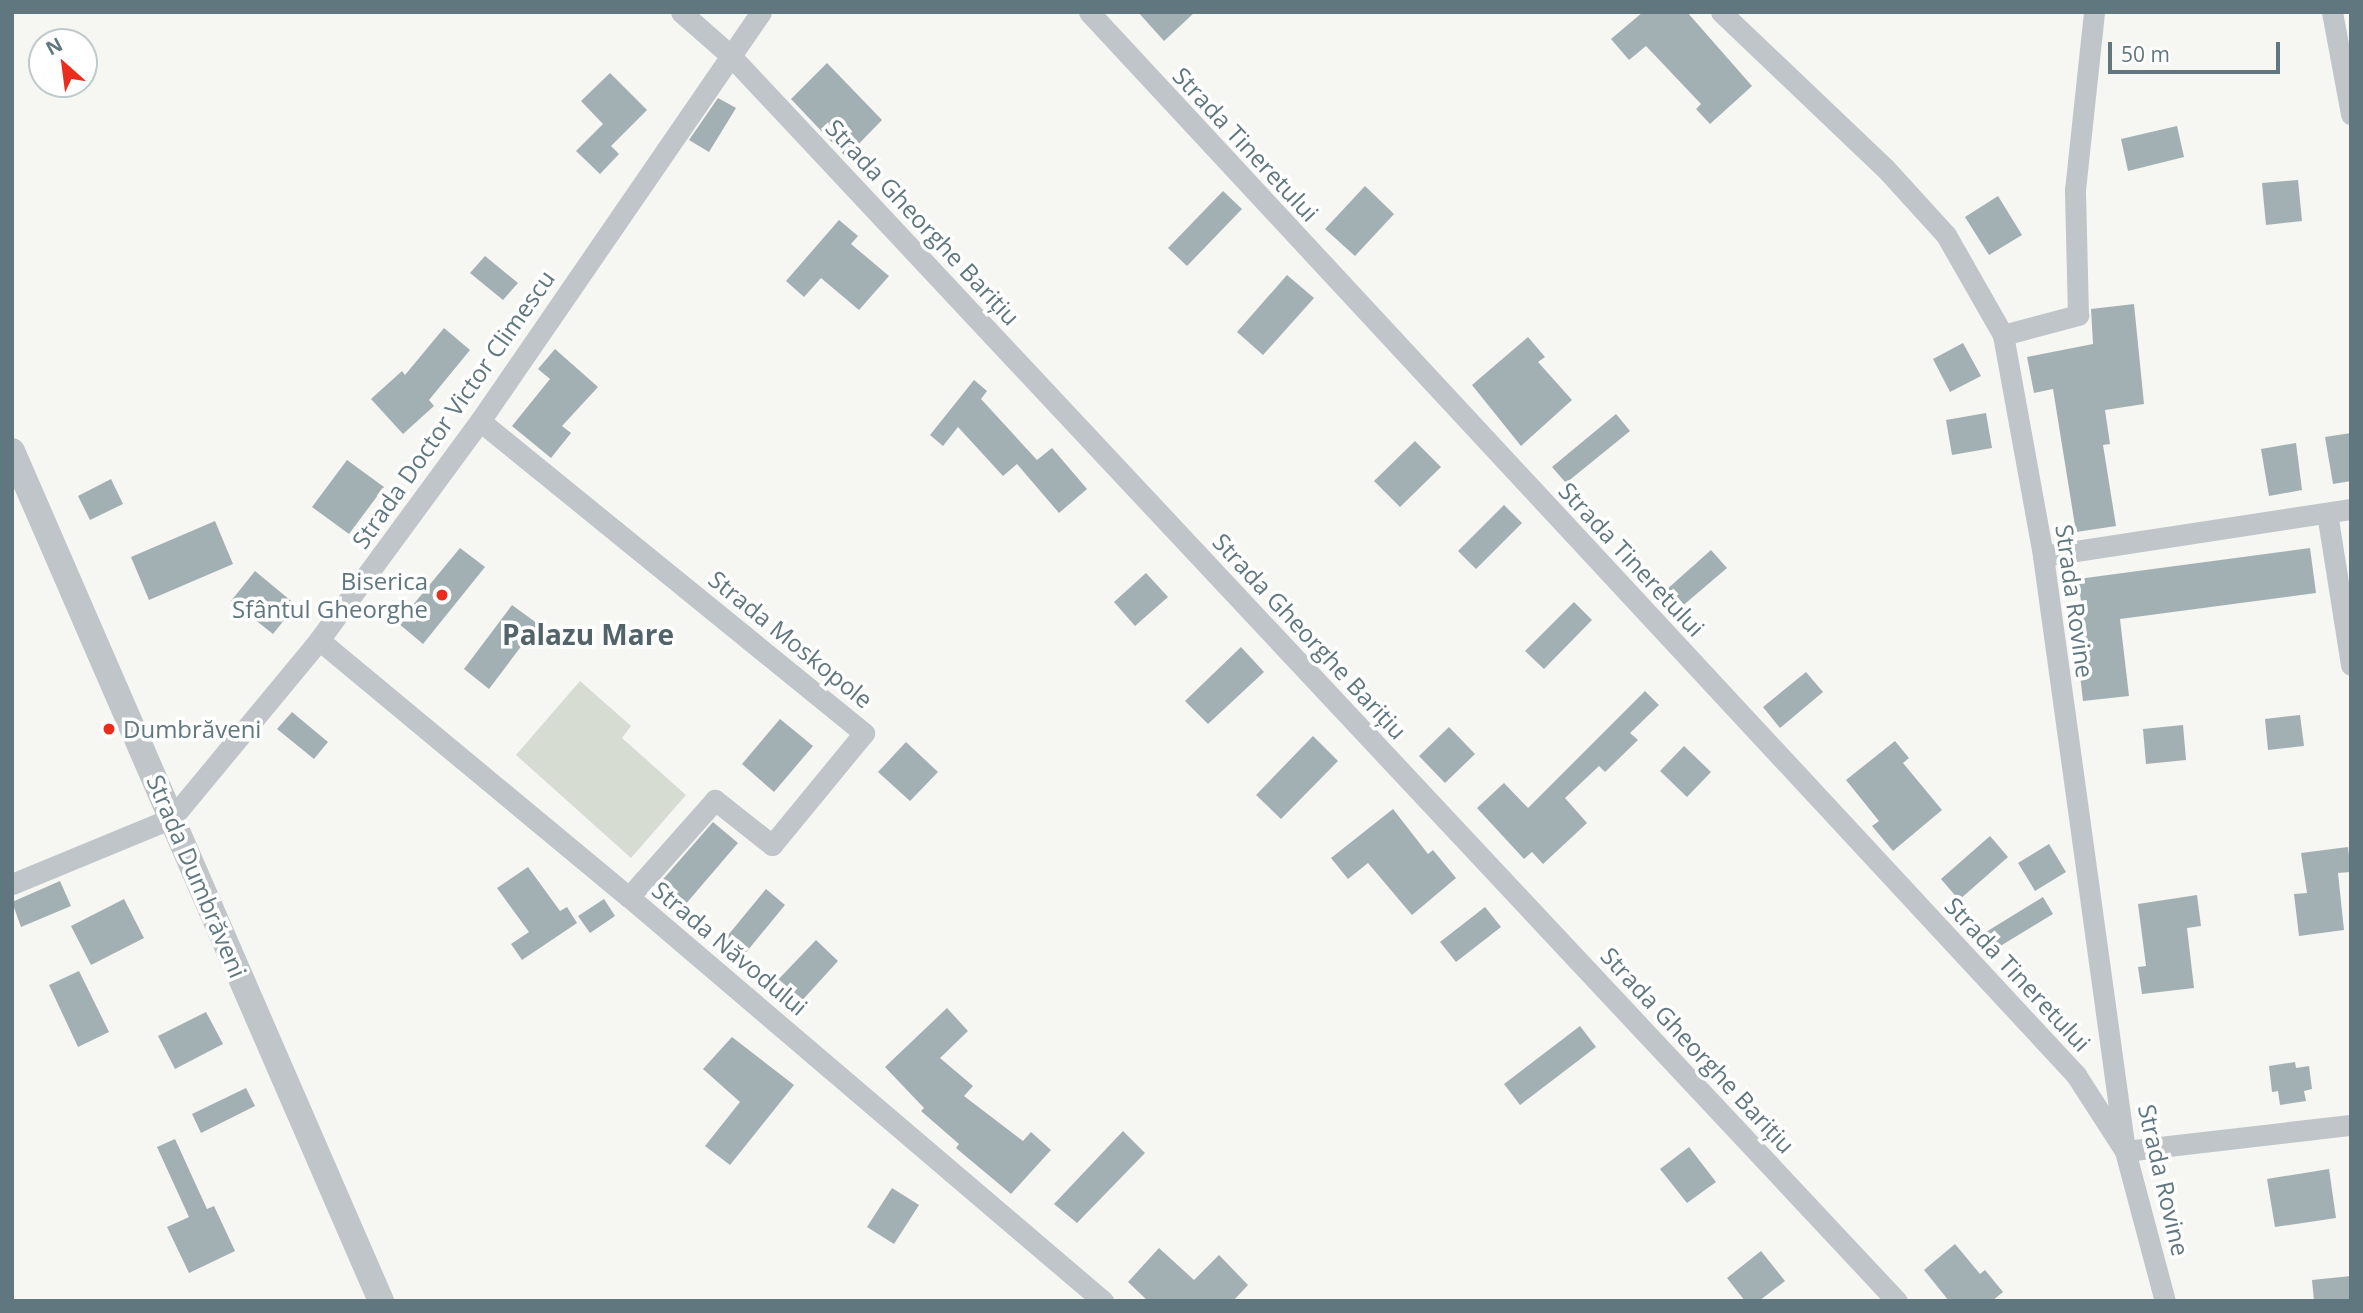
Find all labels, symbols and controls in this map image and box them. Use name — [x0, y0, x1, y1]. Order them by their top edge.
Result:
north arrow — [28, 28, 98, 98]
scale bar — [2111, 28, 2282, 72]
text: N — [41, 31, 67, 61]
text: 50 m — [2121, 40, 2170, 68]
street label: Strada Tineretului — [1167, 61, 1325, 227]
street label: Strada Gheorghe Barițiu — [820, 113, 1026, 331]
street label: Strada Doctor Victor Climescu — [346, 264, 560, 554]
street label: Strada Tineretului — [1553, 476, 1711, 642]
street label: Strada Rovine — [2050, 522, 2100, 680]
street label: Strada Gheorghe Barițiu — [1207, 527, 1413, 745]
street label: Strada Moskopole — [703, 564, 879, 714]
place label: Biserica Sfântul Gheorghe — [232, 567, 428, 623]
marker: Biserica Sfântul Gheorghe — [434, 587, 450, 603]
district label: Palazu Mare — [502, 617, 674, 651]
place label: Dumbrăveni — [123, 715, 261, 743]
marker: Dumbrăveni — [101, 721, 117, 737]
street label: Strada Dumbrăveni — [141, 770, 253, 982]
street label: Strada Năvodului — [647, 875, 813, 1021]
street label: Strada Tineretului — [1939, 891, 2097, 1057]
street label: Strada Gheorghe Barițiu — [1595, 941, 1801, 1159]
street label: Strada Rovine — [2133, 1101, 2195, 1259]

